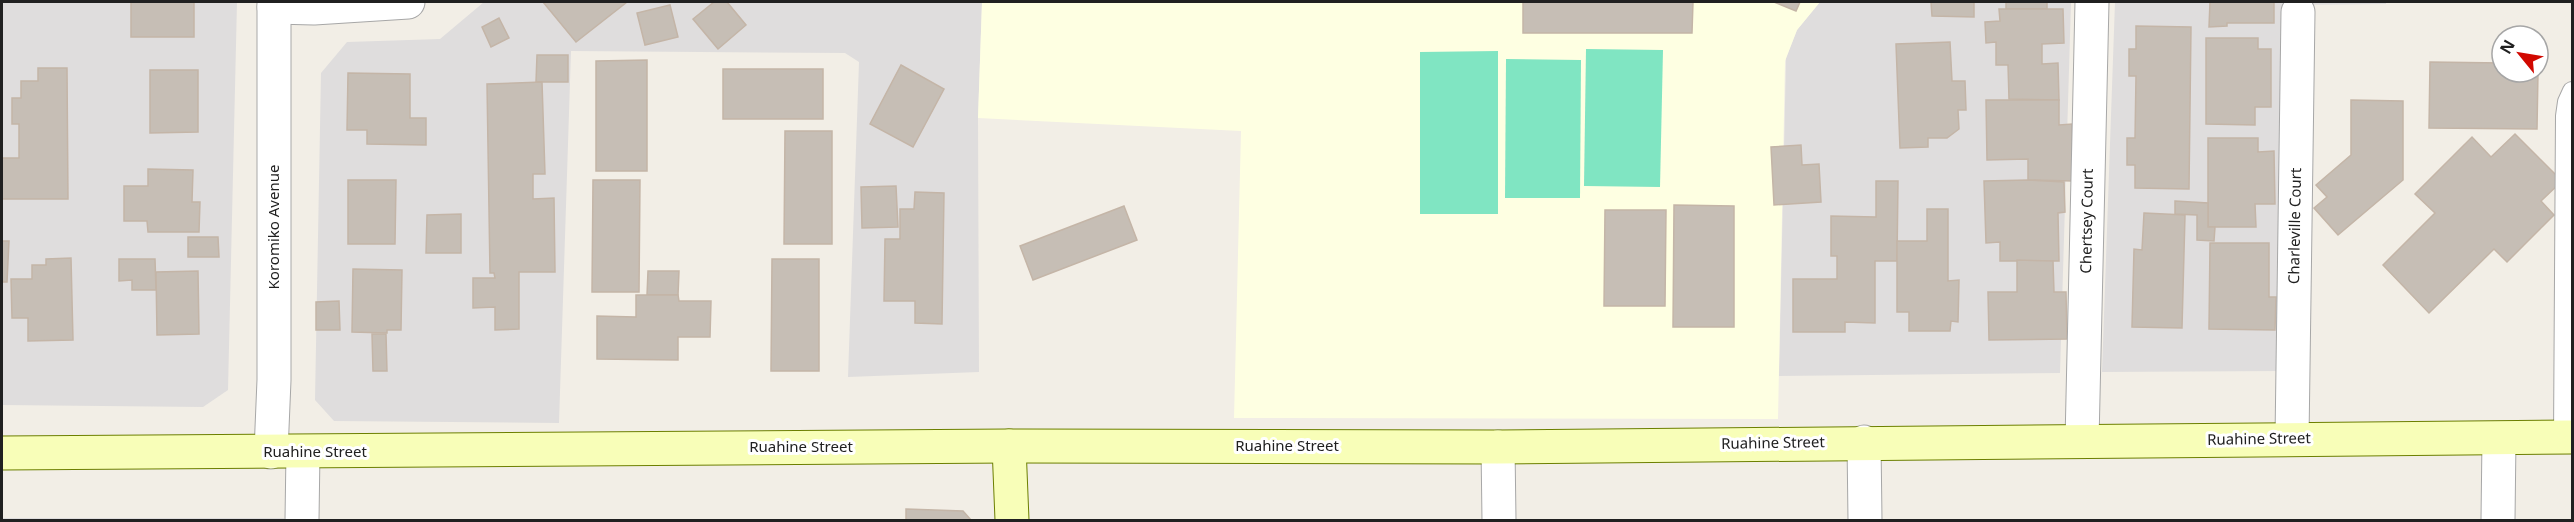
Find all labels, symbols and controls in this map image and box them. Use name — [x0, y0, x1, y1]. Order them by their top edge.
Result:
north arrow — [2490, 24, 2550, 84]
text: N — [2494, 35, 2520, 58]
street label: Koromiko Avenue — [263, 165, 283, 289]
street label: Charleville Court — [2283, 167, 2305, 284]
street label: Chertsey Court — [2075, 168, 2097, 274]
street label: Ruahine Street — [2207, 427, 2312, 449]
street label: Ruahine Street — [1721, 431, 1826, 453]
street label: Ruahine Street — [1235, 435, 1339, 455]
street label: Ruahine Street — [749, 436, 853, 456]
street label: Ruahine Street — [263, 441, 367, 461]

